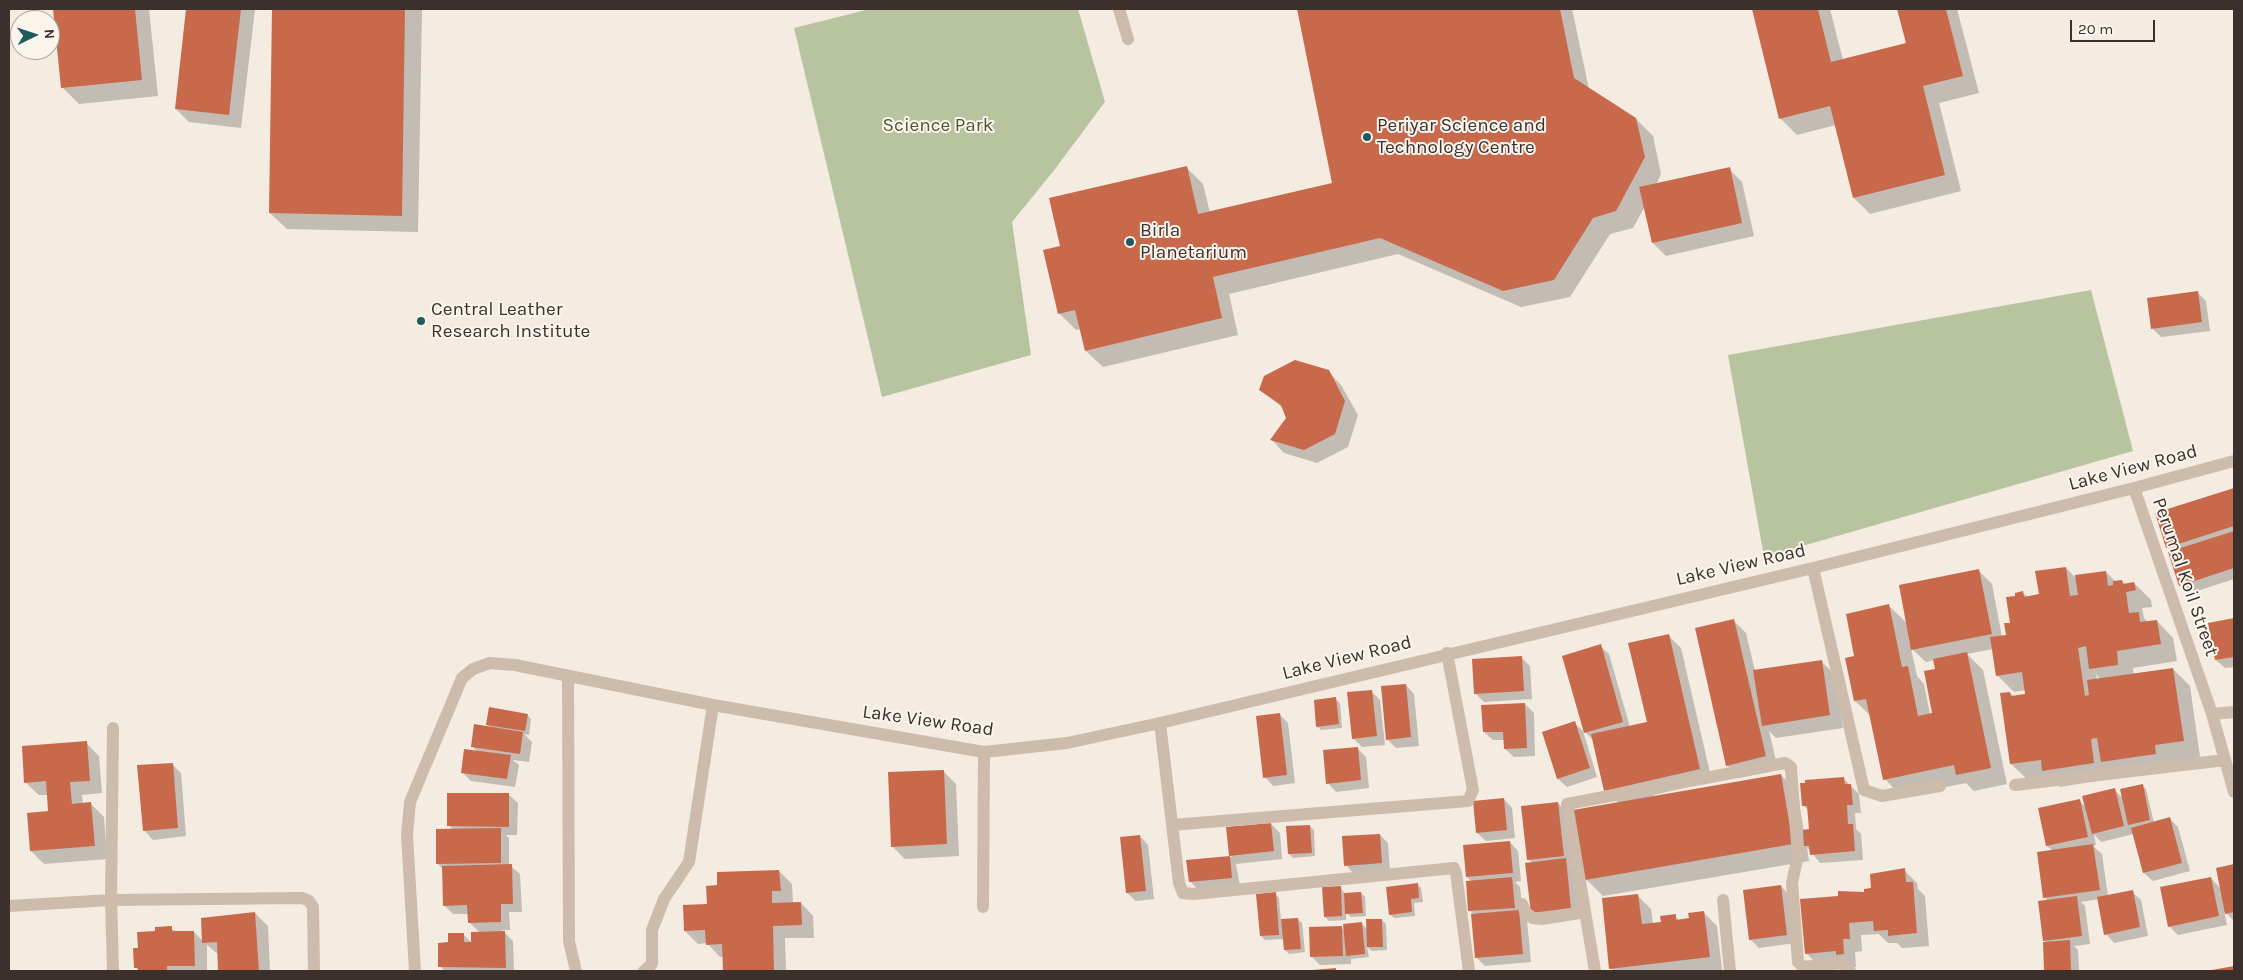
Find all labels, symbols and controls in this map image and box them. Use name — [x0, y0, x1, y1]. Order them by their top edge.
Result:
north arrow — [10, 10, 60, 60]
scale bar — [2073, 10, 2158, 42]
text: 20 m — [2078, 20, 2113, 38]
text: N — [41, 28, 58, 40]
park label: Science Park — [883, 115, 993, 137]
place label: Periyar Science and Technology Centre — [1377, 115, 1546, 159]
marker: Periyar Science and Technology Centre — [1361, 131, 1373, 143]
place label: Birla Planetarium — [1140, 220, 1247, 264]
marker: Birla Planetarium — [1124, 236, 1136, 248]
place label: Central Leather Research Institute — [431, 299, 590, 343]
marker: Central Leather Research Institute — [415, 315, 427, 327]
street label: Lake View Road — [2066, 440, 2200, 496]
street label: Perumal Koil Street — [2147, 495, 2223, 659]
street label: Lake View Road — [1674, 539, 1808, 591]
street label: Lake View Road — [1280, 631, 1414, 685]
street label: Lake View Road — [861, 700, 995, 742]

